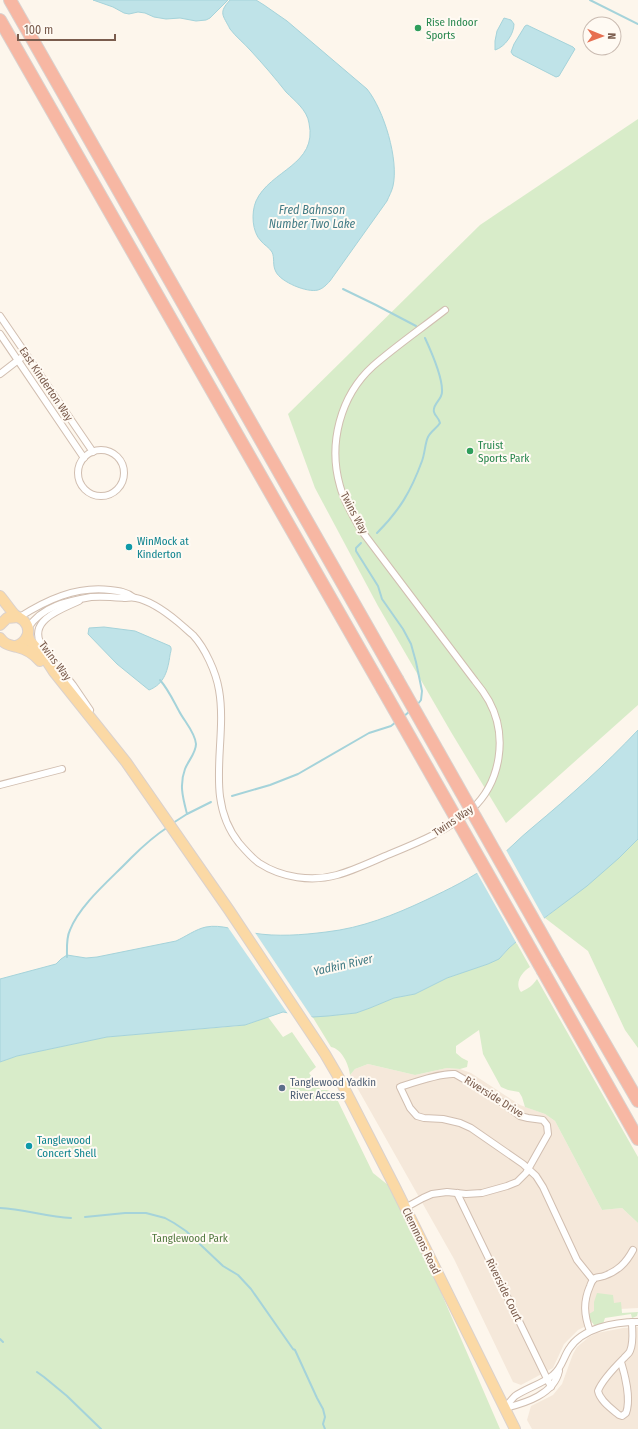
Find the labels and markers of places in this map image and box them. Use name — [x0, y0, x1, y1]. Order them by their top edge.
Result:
place label: Rise Indoor Sports — [426, 16, 478, 42]
marker: Rise Indoor Sports — [413, 23, 423, 33]
place label: Truist Sports Park — [478, 439, 530, 465]
marker: Truist Sports Park — [465, 446, 475, 456]
place label: WinMock at Kinderton — [137, 535, 189, 561]
marker: WinMock at Kinderton — [124, 542, 134, 552]
place label: Tanglewood Yadkin River Access — [290, 1076, 376, 1102]
marker: Tanglewood Yadkin River Access — [277, 1083, 287, 1093]
place label: Tanglewood Concert Shell — [37, 1134, 96, 1160]
marker: Tanglewood Concert Shell — [24, 1141, 34, 1151]

